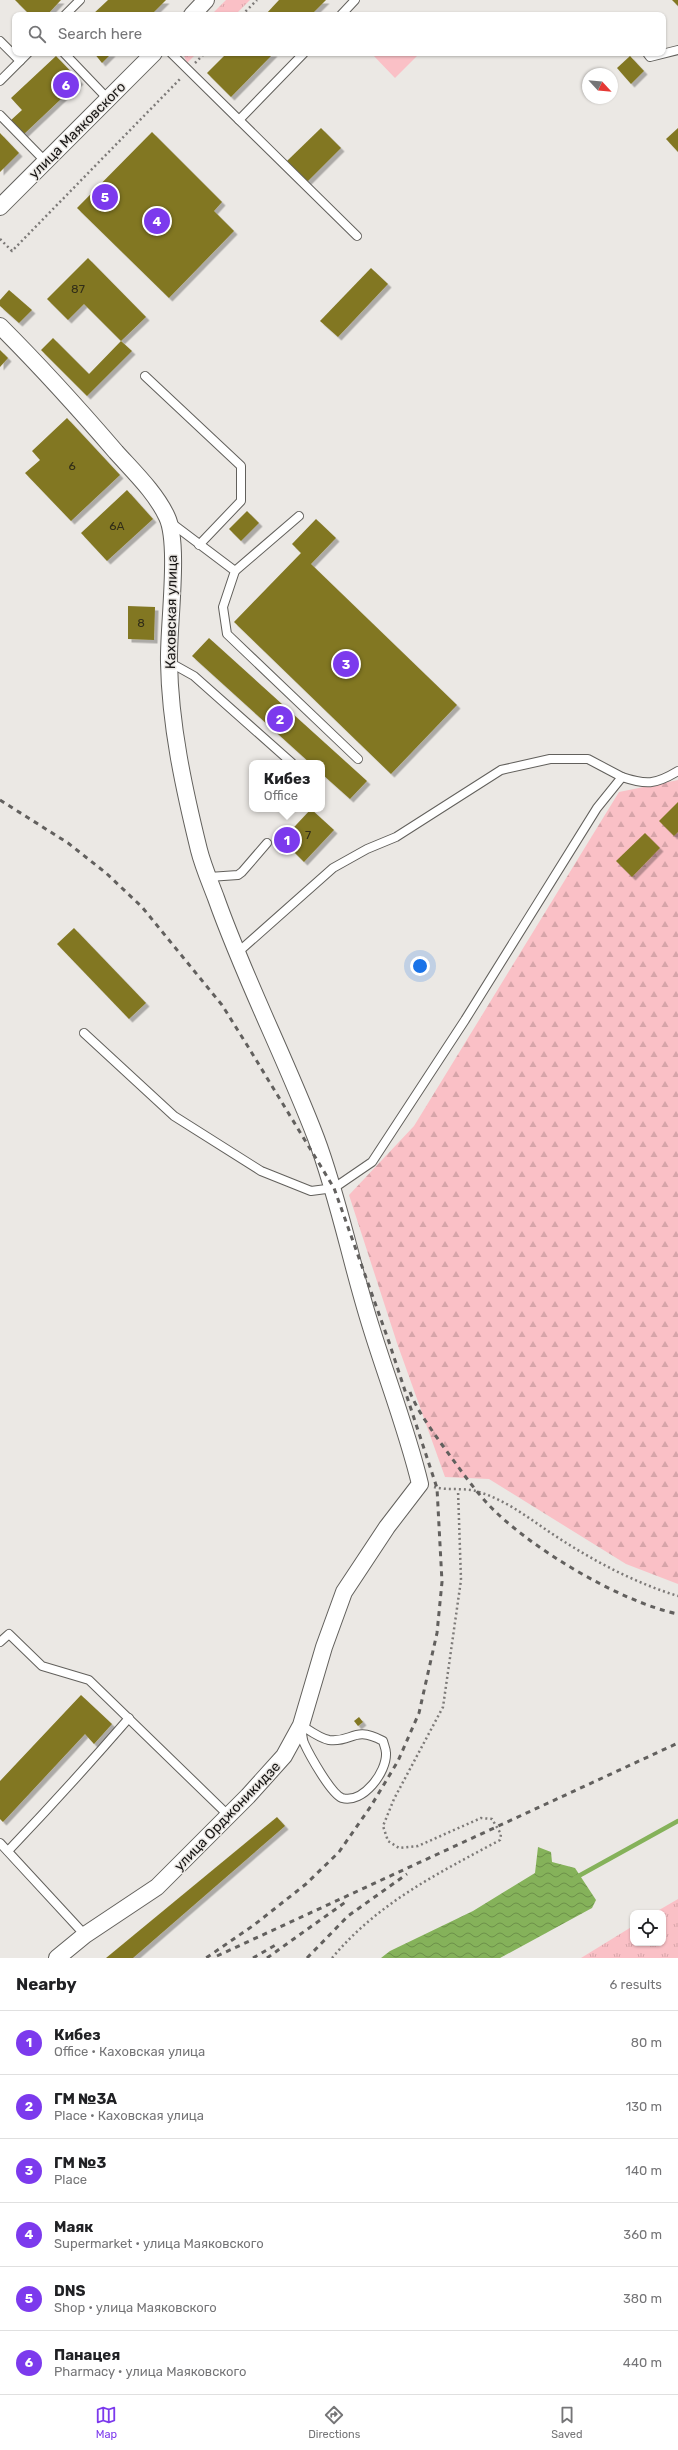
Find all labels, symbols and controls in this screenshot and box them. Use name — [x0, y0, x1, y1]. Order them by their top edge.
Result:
search box — [12, 12, 666, 56]
icon: search — [26, 23, 48, 45]
text: Search here — [58, 25, 142, 43]
north arrow — [582, 68, 618, 104]
pin: 6 — [53, 70, 79, 100]
street label: улица Маяковского — [25, 78, 129, 182]
pin: 5 — [92, 182, 118, 212]
pin: 4 — [144, 206, 170, 236]
house number: 87 — [71, 282, 85, 296]
house number: 6 — [68, 459, 76, 473]
house number: 6А — [109, 519, 125, 533]
street label: Каховская улица — [162, 555, 181, 669]
house number: 8 — [137, 616, 145, 630]
pin: 3 — [333, 649, 359, 679]
pin: 2 — [267, 704, 293, 734]
popup — [249, 760, 325, 812]
text: Кибез — [264, 770, 310, 788]
text: Office — [264, 788, 298, 803]
pin: 1 — [274, 825, 300, 855]
house number: 7 — [305, 828, 311, 842]
your location — [410, 956, 430, 976]
street label: улица Орджоникидзе — [171, 1758, 284, 1875]
map controls — [630, 1910, 666, 1946]
button: locate — [630, 1910, 666, 1946]
text: Nearby — [16, 1974, 77, 1994]
text: 6 results — [610, 1977, 662, 1992]
text: Кибез — [54, 2026, 101, 2044]
text: 1 — [26, 2035, 32, 2050]
text: 80 m — [631, 2035, 662, 2050]
text: Office · Каховская улица — [54, 2044, 205, 2059]
text: ГМ №3А — [54, 2090, 117, 2108]
text: 2 — [25, 2099, 33, 2114]
text: 130 m — [626, 2099, 662, 2114]
text: Place · Каховская улица — [54, 2108, 204, 2123]
text: ГМ №3 — [54, 2154, 106, 2172]
text: 3 — [25, 2163, 33, 2178]
text: 140 m — [625, 2163, 662, 2178]
text: Place — [54, 2172, 87, 2187]
text: Маяк — [54, 2218, 93, 2236]
text: 4 — [25, 2227, 33, 2242]
text: 360 m — [623, 2227, 662, 2242]
text: Supermarket · улица Маяковского — [54, 2236, 264, 2251]
text: DNS — [54, 2282, 85, 2300]
text: 5 — [25, 2291, 33, 2306]
text: 380 m — [623, 2291, 662, 2306]
text: Shop · улица Маяковского — [54, 2300, 217, 2315]
text: Панацея — [54, 2346, 120, 2364]
text: 6 — [25, 2355, 33, 2370]
text: 440 m — [623, 2355, 662, 2370]
text: Pharmacy · улица Маяковского — [54, 2364, 246, 2379]
tab: Map — [95, 2404, 117, 2441]
tab: Directions — [308, 2404, 360, 2441]
tab: Saved — [551, 2404, 583, 2441]

